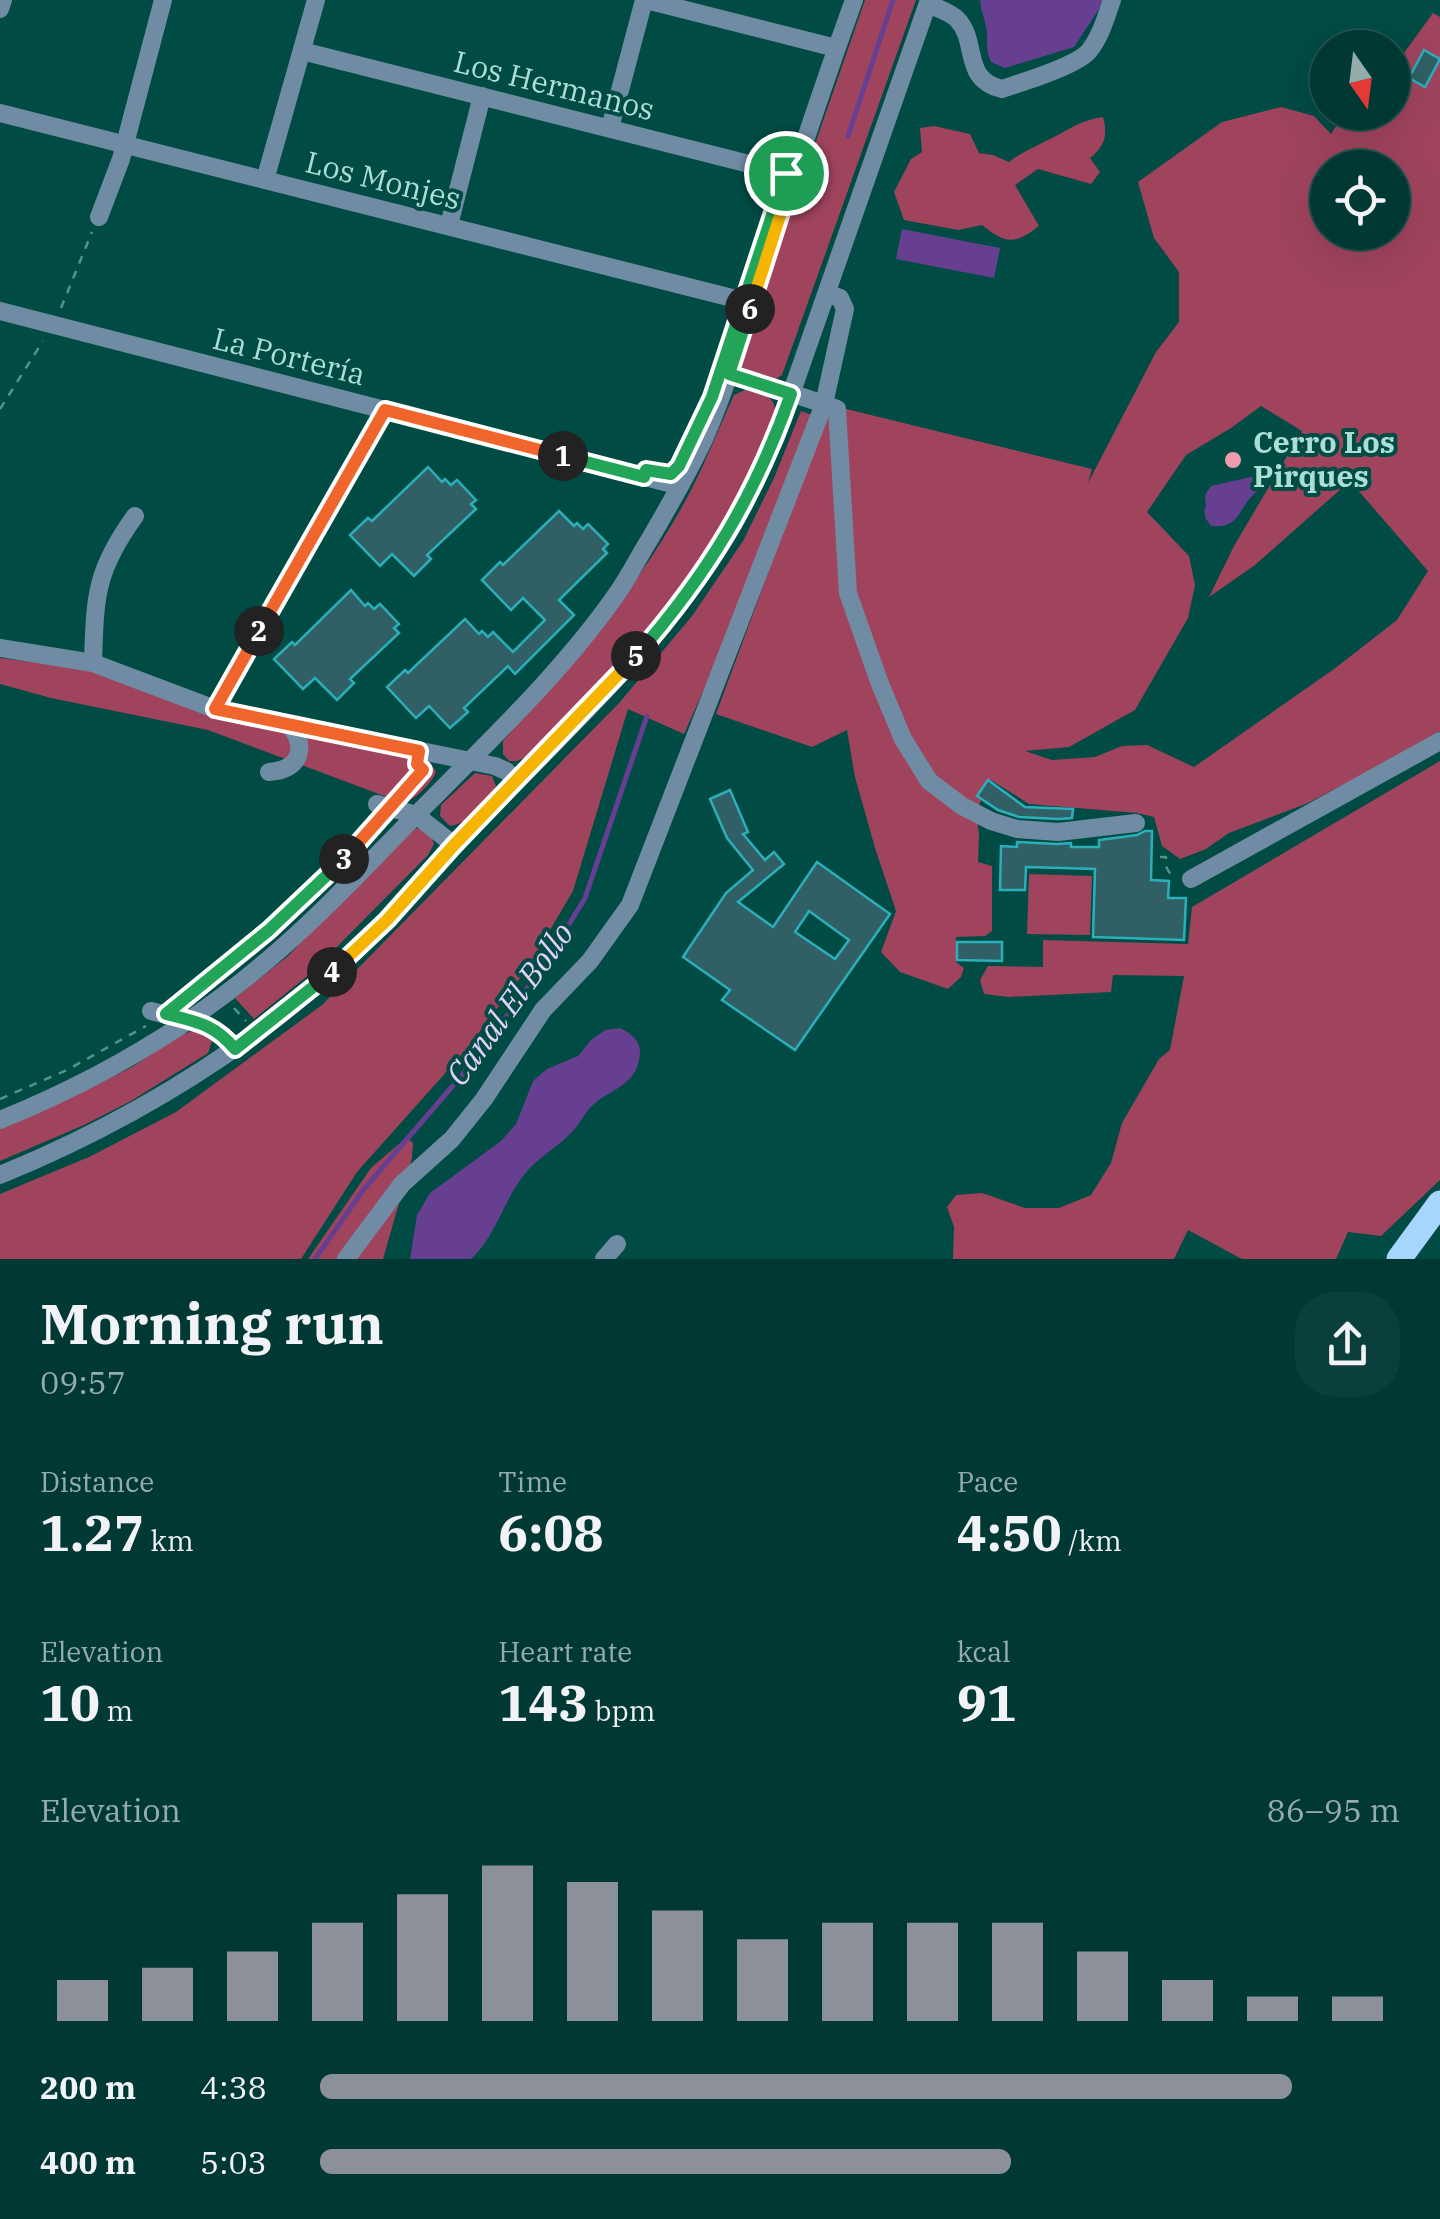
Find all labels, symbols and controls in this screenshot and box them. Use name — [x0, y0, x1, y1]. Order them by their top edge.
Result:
north arrow — [1310, 30, 1410, 130]
map controls — [1310, 30, 1410, 250]
street label: Los Hermanos — [450, 41, 659, 128]
pin — [744, 131, 829, 216]
street label: Los Monjes — [302, 141, 465, 218]
icon: arrive — [759, 146, 814, 201]
button: locate — [1310, 150, 1410, 250]
pin: 6 — [725, 284, 775, 334]
text: 6 — [742, 290, 758, 327]
street label: La Portería — [209, 318, 370, 393]
place label: Cerro Los Pirques — [1253, 422, 1395, 495]
pin: 1 — [538, 431, 588, 481]
text: 1 — [555, 437, 571, 474]
marker: Cerro Los Pirques — [1222, 449, 1244, 471]
pin: 2 — [234, 606, 284, 656]
text: 2 — [251, 612, 267, 649]
pin: 5 — [611, 631, 661, 681]
text: 5 — [628, 637, 644, 674]
pin: 3 — [319, 834, 369, 884]
text: 3 — [336, 840, 352, 877]
water label: Canal El Bollo — [436, 914, 582, 1093]
pin: 4 — [307, 947, 357, 997]
text: 4 — [324, 953, 340, 990]
text: Morning run — [40, 1288, 384, 1359]
button: share — [1295, 1292, 1400, 1397]
text: 09:57 — [40, 1361, 126, 1403]
text: Distance — [40, 1463, 154, 1500]
text: Time — [498, 1463, 567, 1500]
text: Pace — [957, 1463, 1018, 1500]
text: 1.27 — [40, 1500, 144, 1565]
text: 6:08 — [498, 1500, 603, 1565]
text: 4:50 — [957, 1500, 1062, 1565]
text: km — [144, 1522, 194, 1559]
text: /km — [1062, 1522, 1122, 1559]
text: Elevation — [40, 1633, 163, 1670]
text: Heart rate — [498, 1633, 632, 1670]
text: kcal — [957, 1633, 1011, 1670]
text: 10 — [40, 1670, 100, 1735]
text: 143 — [498, 1670, 588, 1735]
text: 91 — [957, 1670, 1017, 1735]
text: m — [100, 1692, 133, 1729]
text: bpm — [588, 1692, 655, 1729]
text: Elevation — [40, 1789, 181, 1831]
text: 86–95 m — [1266, 1789, 1400, 1831]
text: 200 m — [40, 2066, 136, 2108]
text: 4:38 — [200, 2066, 267, 2108]
text: 400 m — [40, 2141, 136, 2183]
text: 5:03 — [200, 2141, 267, 2183]

